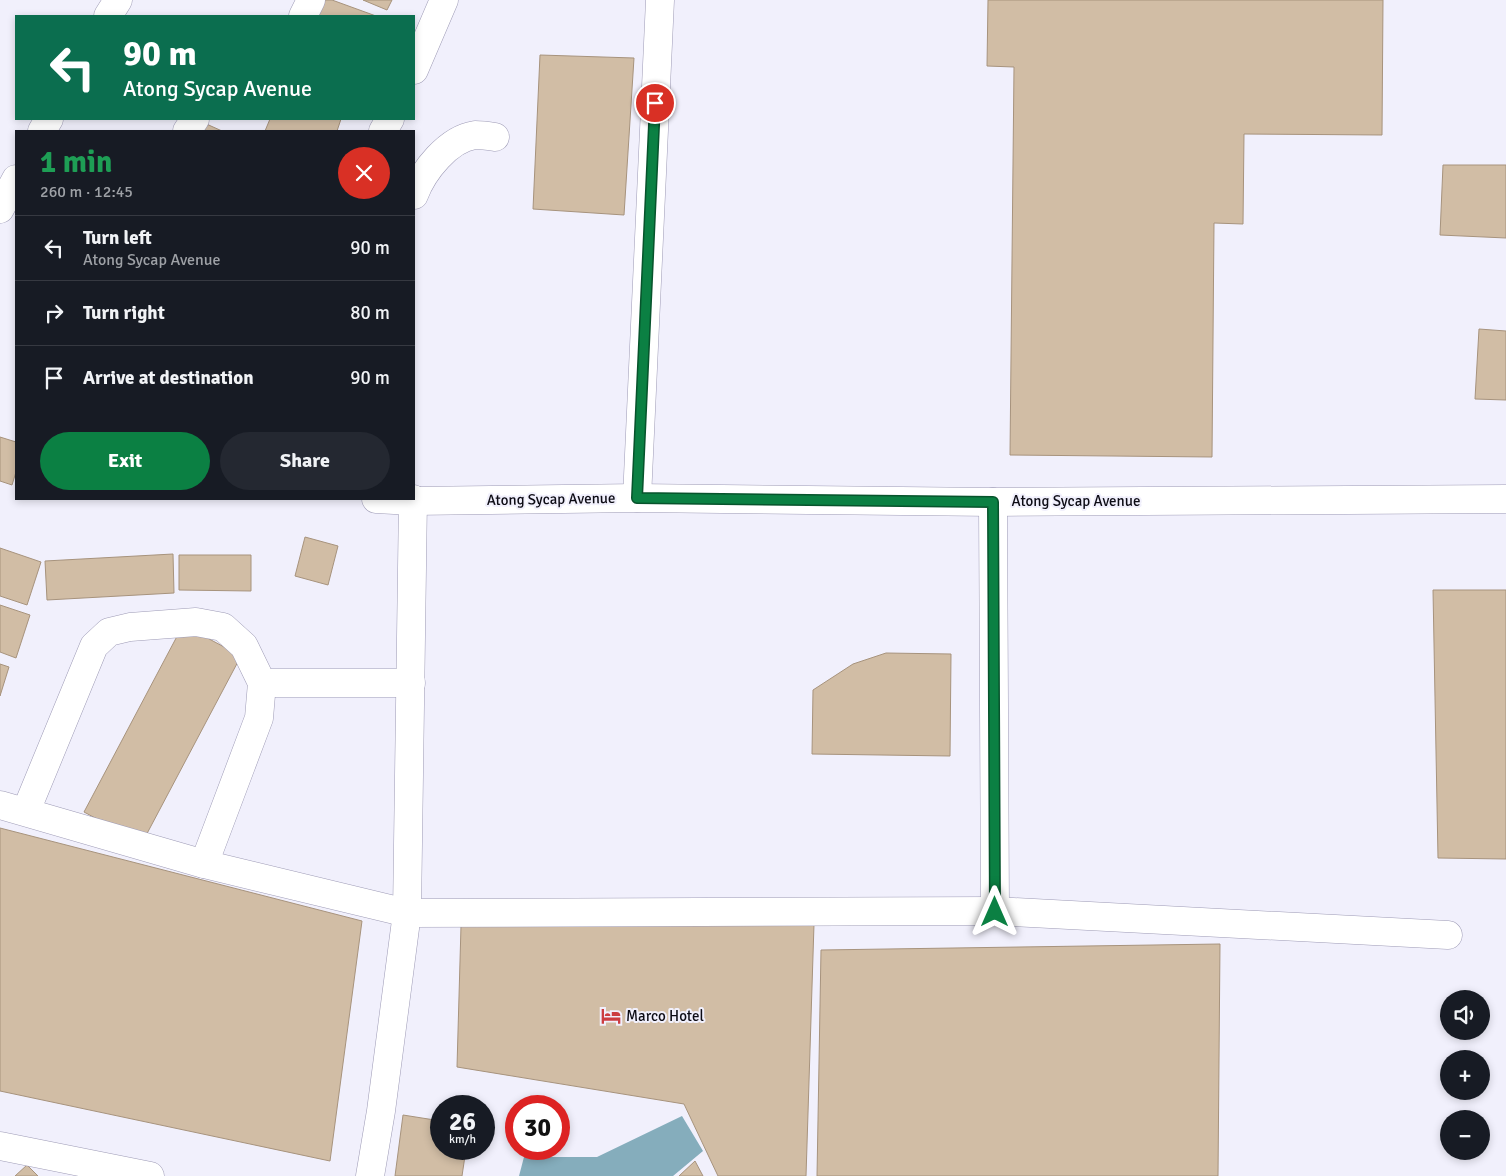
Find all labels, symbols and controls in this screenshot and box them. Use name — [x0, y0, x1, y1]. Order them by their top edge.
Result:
text: 90 m — [123, 32, 197, 75]
icon: left — [40, 35, 105, 100]
text: Atong Sycap Avenue — [123, 75, 312, 102]
pin — [634, 82, 676, 124]
icon: arrive — [641, 89, 669, 117]
text: 1 min — [40, 144, 112, 181]
button: close — [338, 147, 390, 199]
text: 260 m · 12:45 — [40, 182, 133, 202]
text: Turn left — [83, 226, 152, 250]
icon: left — [40, 234, 68, 262]
text: 90 m — [350, 236, 390, 260]
text: Atong Sycap Avenue — [83, 250, 221, 270]
icon: right — [40, 299, 68, 327]
text: Turn right — [83, 301, 165, 325]
text: 80 m — [350, 301, 390, 325]
icon: arrive — [40, 364, 68, 392]
text: Arrive at destination — [83, 366, 254, 390]
text: 90 m — [350, 366, 390, 390]
button: Exit — [40, 432, 210, 490]
button: Share — [220, 432, 390, 490]
street label: Atong Sycap Avenue — [486, 489, 616, 509]
street label: Atong Sycap Avenue — [1012, 492, 1140, 510]
position arrow — [968, 885, 1020, 937]
map controls — [1440, 990, 1490, 1160]
button: sound — [1440, 990, 1490, 1040]
hotel icon: Marco Hotel — [600, 1005, 622, 1027]
place label: Marco Hotel — [626, 1007, 704, 1025]
button: + — [1440, 1050, 1490, 1100]
speed limit sign: 30 — [505, 1095, 570, 1160]
text: 26 — [449, 1106, 476, 1137]
button: − — [1440, 1110, 1490, 1160]
text: km/h — [449, 1132, 476, 1147]

